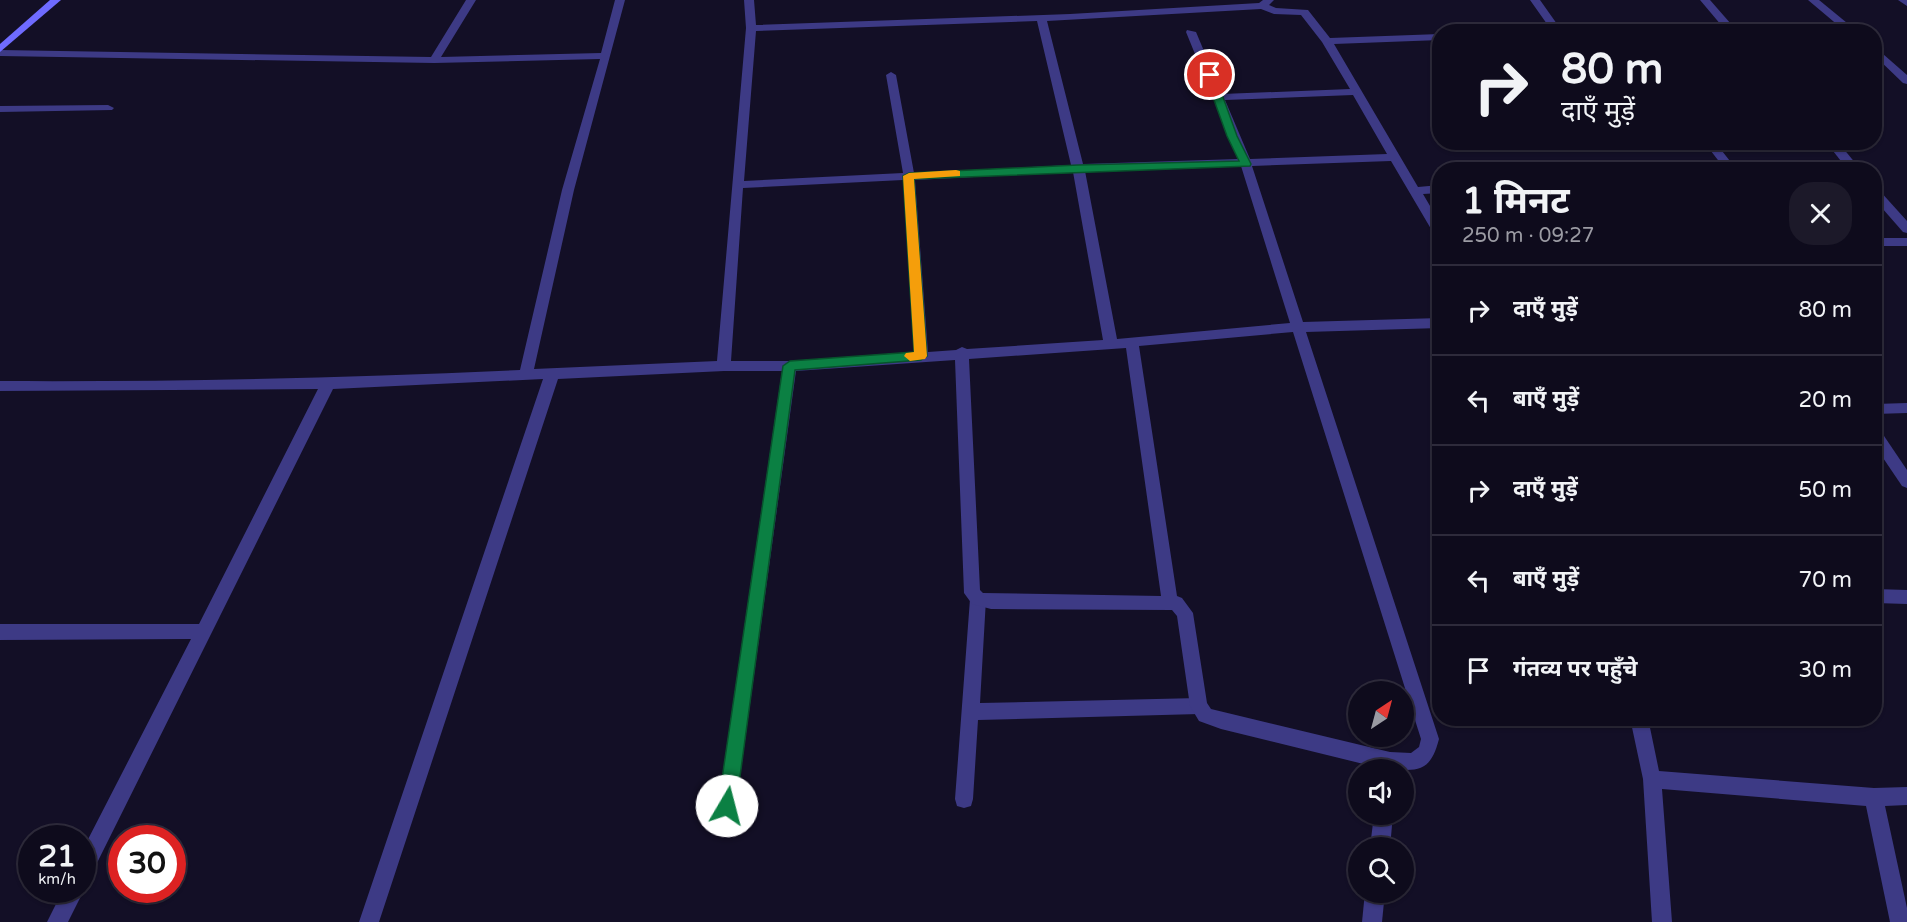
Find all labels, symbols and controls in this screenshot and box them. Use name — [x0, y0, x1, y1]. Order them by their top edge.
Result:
text: 80 m — [1561, 44, 1663, 95]
icon: right — [1462, 48, 1540, 126]
pin — [1184, 49, 1235, 100]
icon: arrive — [1193, 58, 1226, 91]
text: दाएँ मुड़ें — [1561, 95, 1635, 128]
text: 1 मिनट — [1462, 180, 1570, 223]
button: close — [1789, 182, 1852, 245]
text: 250 m · 09:27 — [1462, 224, 1594, 248]
icon: right — [1462, 294, 1495, 327]
text: दाएँ मुड़ें — [1513, 296, 1578, 322]
text: 80 m — [1798, 297, 1852, 323]
icon: left — [1462, 384, 1495, 417]
text: बाएँ मुड़ें — [1513, 386, 1579, 412]
text: 20 m — [1798, 387, 1852, 413]
icon: right — [1462, 474, 1495, 507]
text: दाएँ मुड़ें — [1513, 476, 1578, 502]
text: 50 m — [1798, 477, 1852, 503]
icon: left — [1462, 564, 1495, 597]
text: बाएँ मुड़ें — [1513, 566, 1579, 592]
text: 70 m — [1798, 567, 1852, 593]
icon: arrive — [1462, 654, 1495, 687]
text: गंतव्य पर पहुँचे — [1513, 656, 1638, 682]
text: 30 m — [1798, 657, 1852, 683]
north arrow — [1348, 681, 1414, 747]
map controls — [1348, 681, 1414, 903]
button: sound — [1348, 759, 1414, 825]
position arrow — [695, 774, 759, 838]
speed limit sign: 30 — [108, 825, 186, 903]
button: search — [1348, 837, 1414, 903]
text: 21 — [38, 838, 76, 875]
text: km/h — [38, 870, 76, 888]

